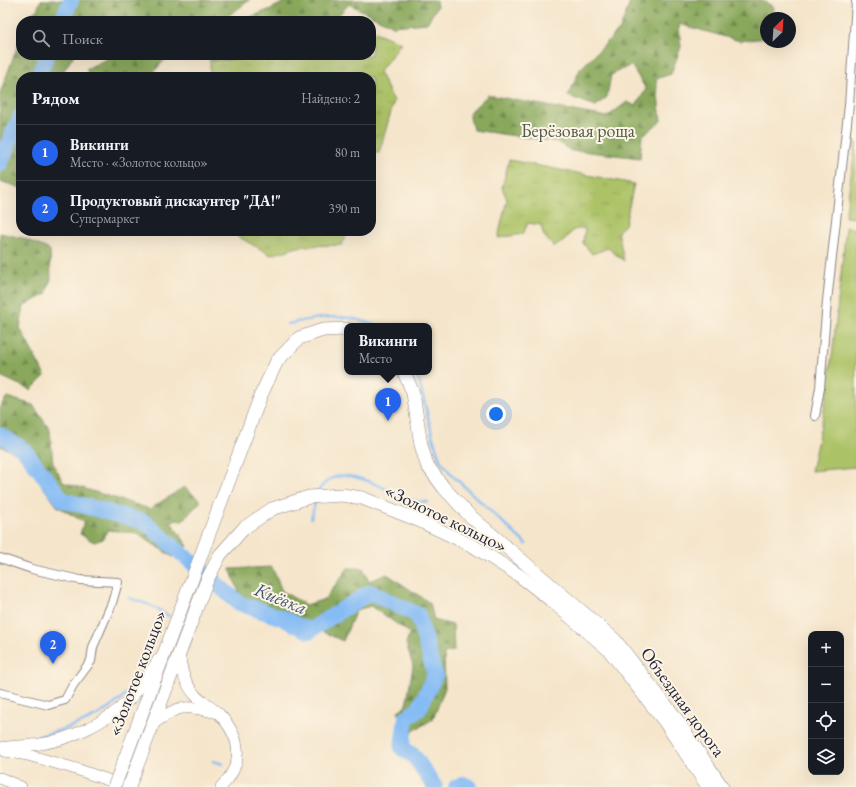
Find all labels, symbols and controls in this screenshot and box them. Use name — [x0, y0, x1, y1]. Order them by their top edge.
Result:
north arrow — [760, 12, 796, 48]
search box — [16, 16, 376, 60]
icon: search — [30, 27, 52, 49]
text: Поиск — [62, 29, 103, 48]
text: Рядом — [32, 87, 80, 109]
text: Найдено: 2 — [301, 90, 360, 107]
park label: Берёзовая роща — [521, 119, 636, 142]
text: Викинги — [70, 135, 129, 154]
text: 1 — [42, 144, 48, 161]
text: 80 m — [335, 144, 360, 161]
text: Место · «Золотое кольцо» — [70, 154, 208, 171]
text: Продуктовый дискаунтер "ДА!" — [70, 191, 281, 210]
text: 2 — [42, 200, 48, 217]
text: 390 m — [329, 200, 360, 217]
text: Супермаркет — [70, 210, 140, 227]
popup — [344, 323, 432, 375]
text: Викинги — [359, 331, 417, 350]
text: Место — [359, 350, 392, 367]
pin: 1 — [375, 388, 401, 421]
your location — [486, 404, 506, 424]
street label: «Золотое кольцо» — [381, 478, 511, 557]
water label: Киёвка — [250, 576, 311, 620]
street label: «Золотое кольцо» — [102, 606, 171, 739]
pin: 2 — [40, 631, 66, 664]
map controls — [808, 631, 844, 775]
button: + — [808, 631, 844, 667]
street label: Объездная дорога — [636, 642, 731, 762]
button: − — [808, 667, 844, 703]
button: locate — [808, 703, 844, 739]
button: layers — [808, 739, 844, 775]

